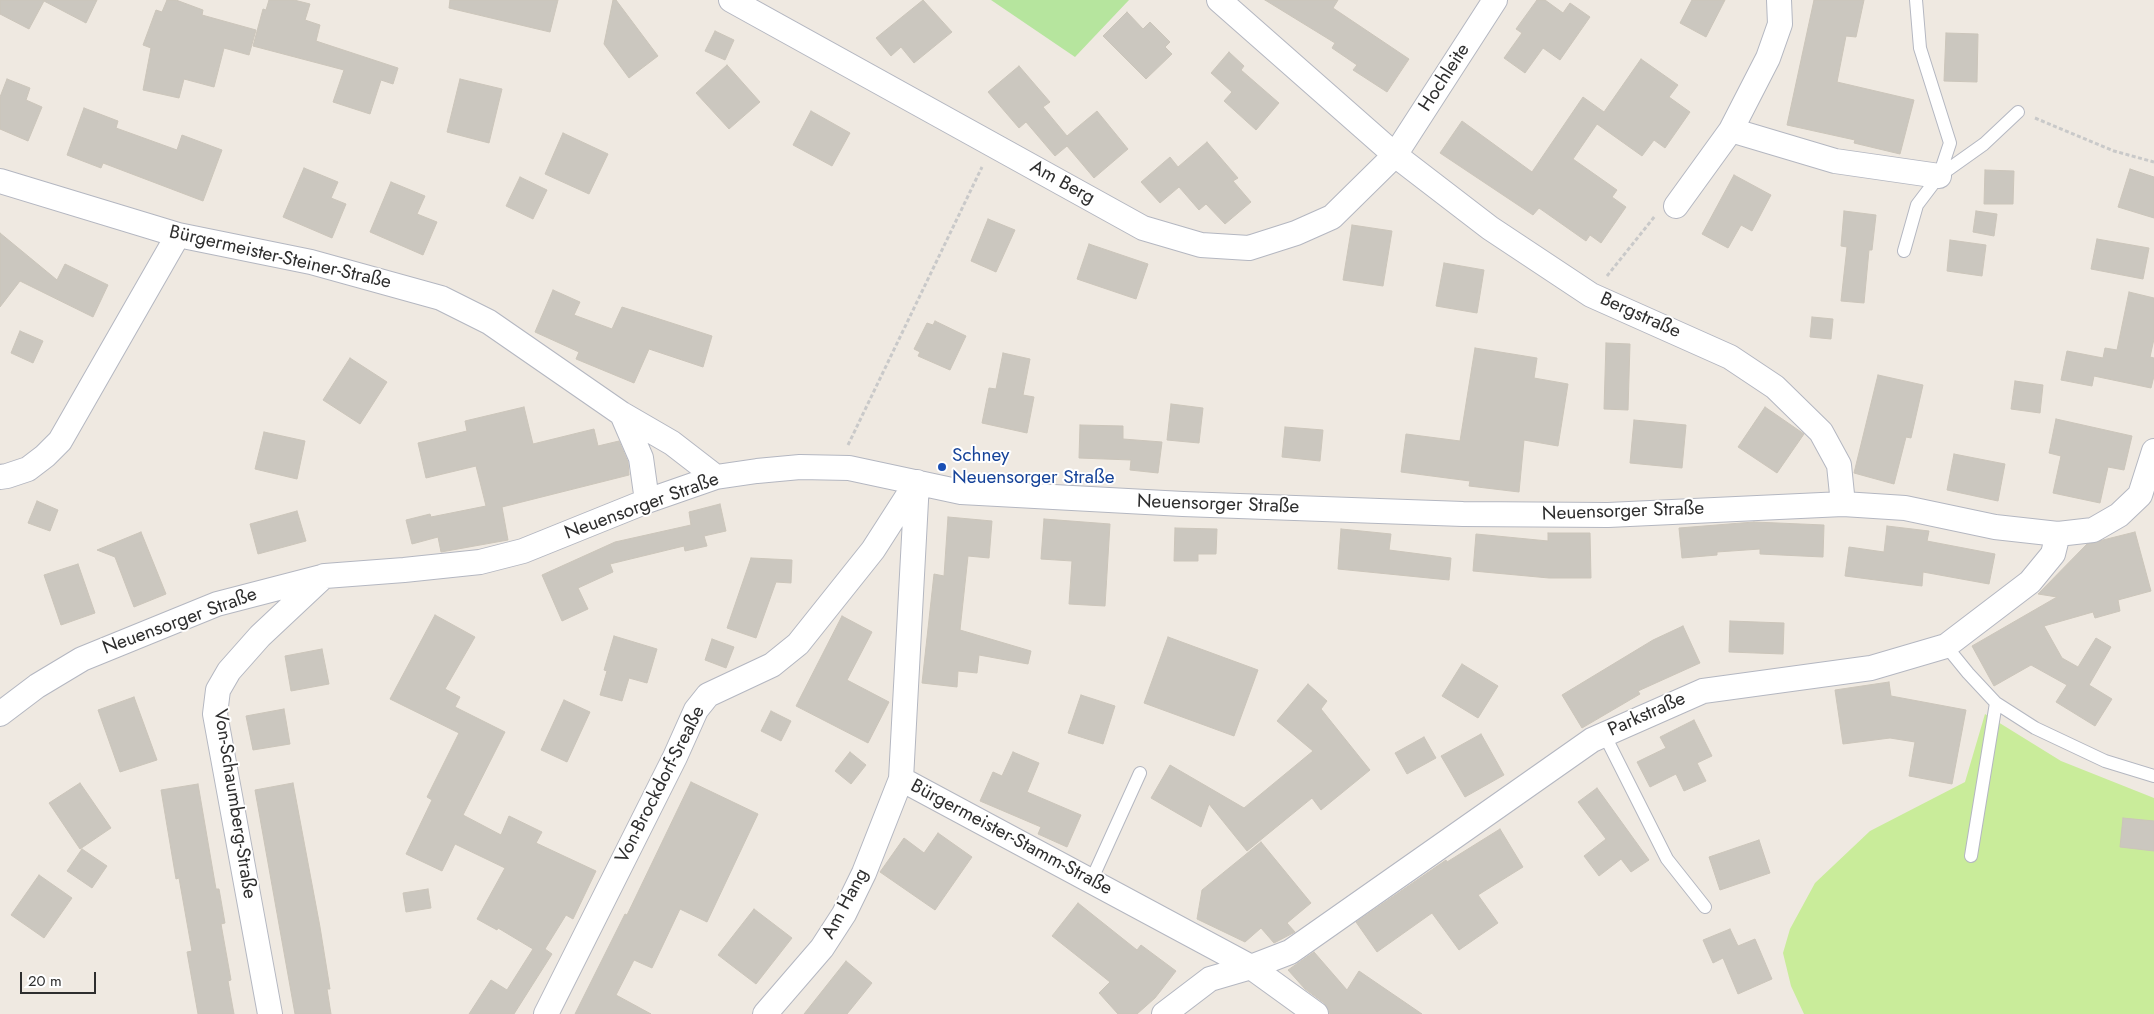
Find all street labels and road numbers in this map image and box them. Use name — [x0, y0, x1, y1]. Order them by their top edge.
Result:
street label: Hochleite — [1415, 40, 1475, 116]
street label: Am Berg — [1026, 156, 1098, 210]
street label: Bürgermeister-Steiner-Straße — [167, 221, 393, 295]
street label: Bergstraße — [1596, 288, 1684, 344]
street label: Neuensorger Straße — [562, 469, 722, 545]
street label: Neuensorger Straße — [1136, 491, 1300, 519]
street label: Neuensorger Straße — [1541, 498, 1705, 526]
street label: Neuensorger Straße — [100, 584, 260, 660]
street label: Parkstraße — [1605, 688, 1689, 742]
street label: Von-Brockdorf-Sreaße — [612, 703, 710, 867]
street label: Von-Schaumberg-Straße — [208, 708, 260, 900]
street label: Bürgermeister-Stamm-Straße — [906, 775, 1116, 901]
street label: Am Hang — [818, 865, 874, 943]

